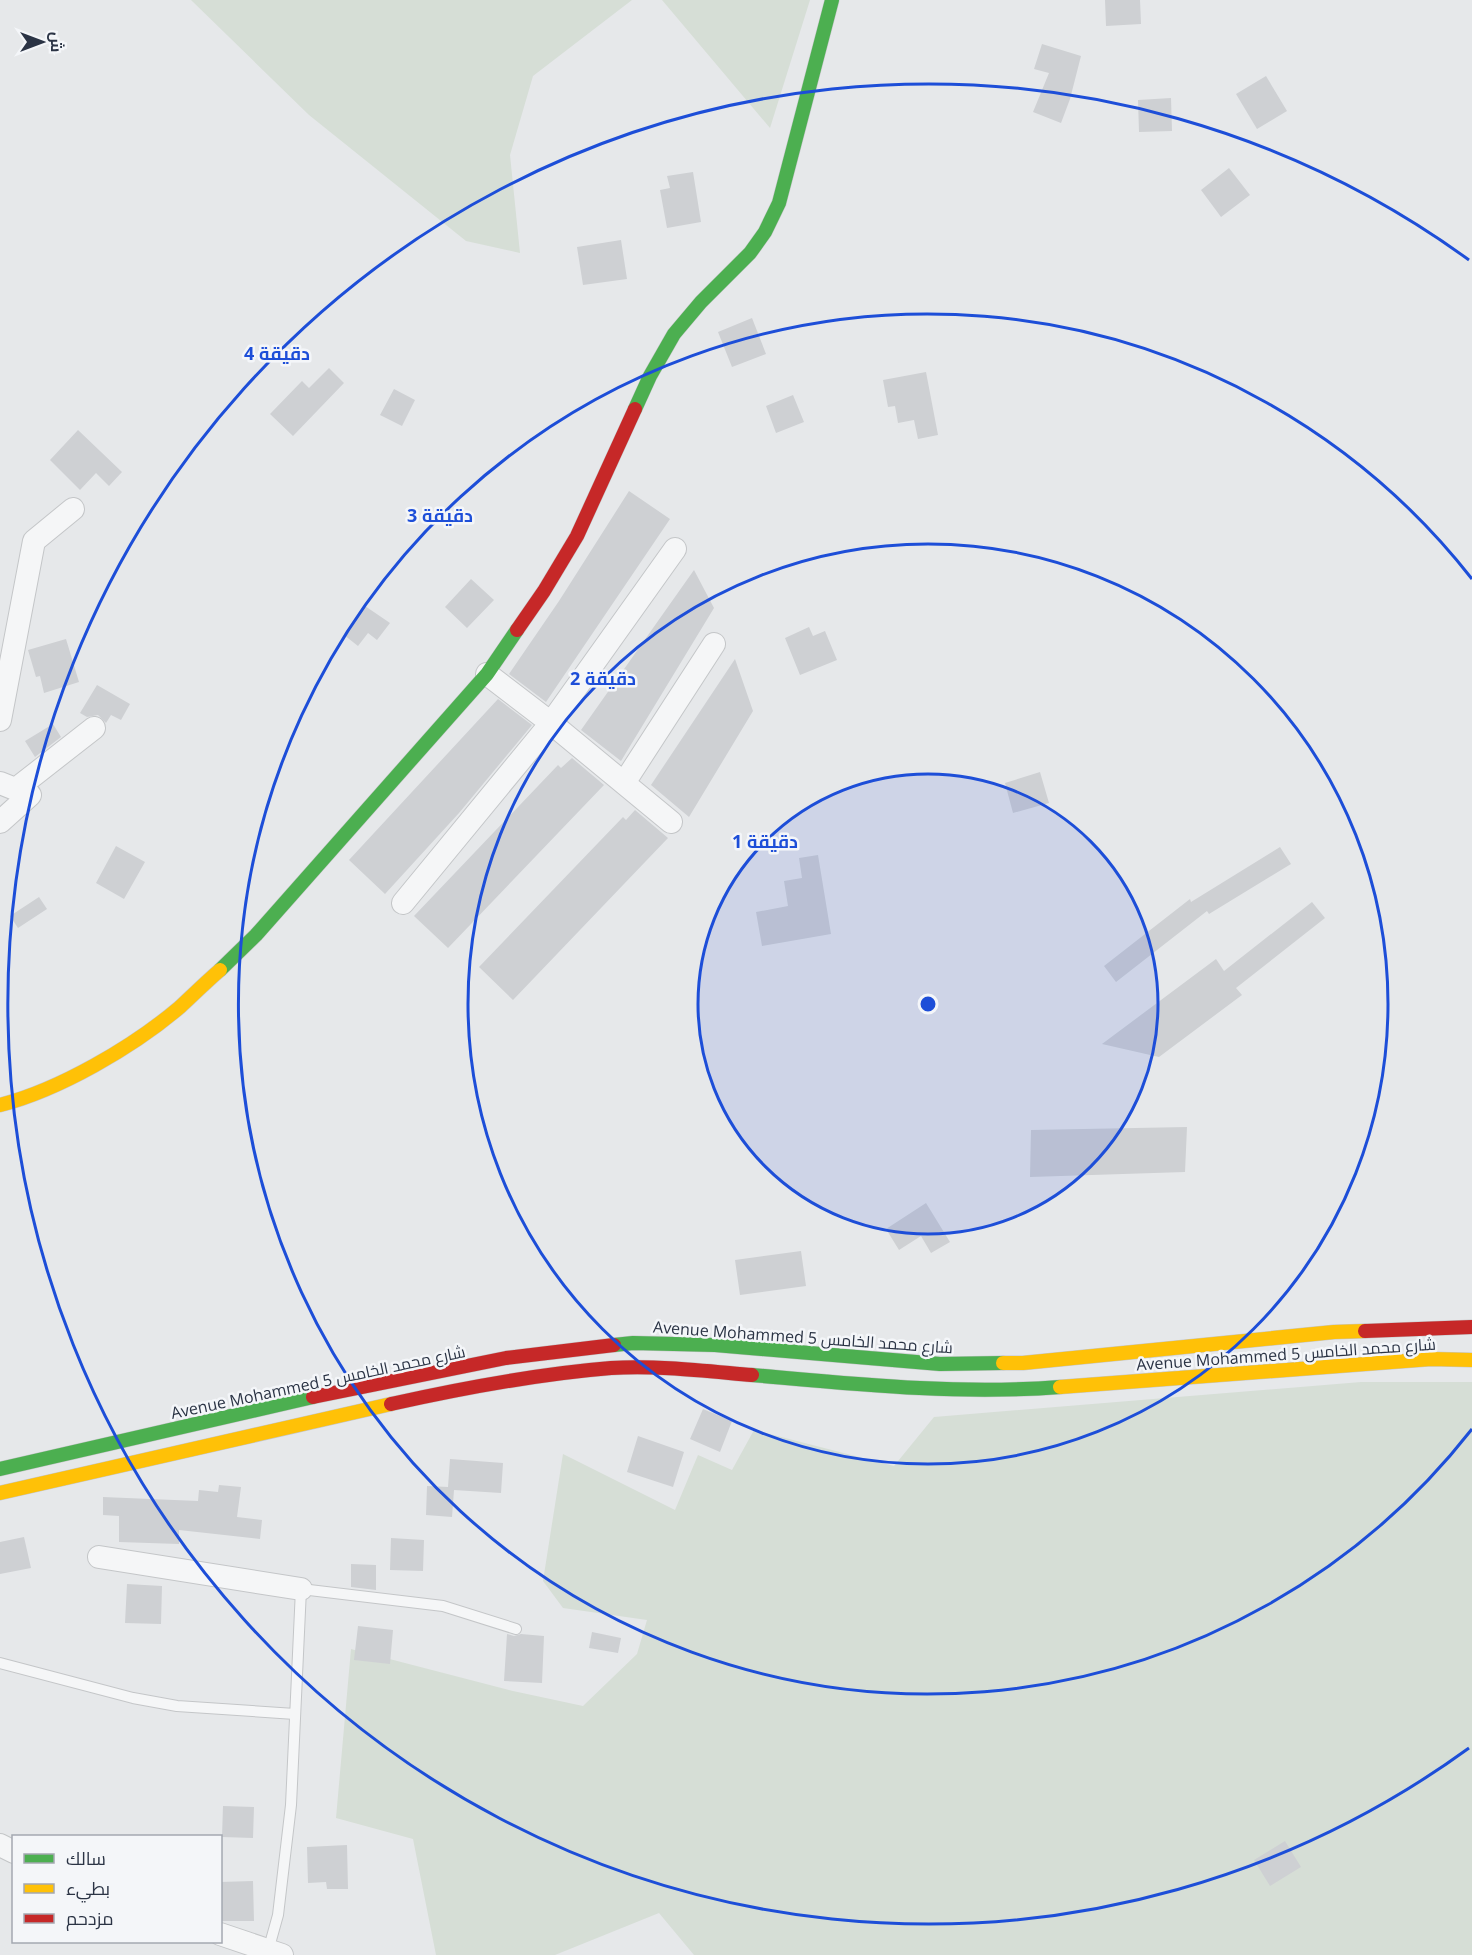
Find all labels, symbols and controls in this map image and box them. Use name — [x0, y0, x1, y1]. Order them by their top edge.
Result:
north arrow — [12, 12, 72, 72]
text: ش — [46, 32, 68, 52]
text: 4 دقيقة — [244, 341, 310, 365]
text: 3 دقيقة — [407, 503, 473, 527]
text: 2 دقيقة — [570, 666, 636, 690]
text: 1 دقيقة — [732, 829, 798, 853]
centre of rings — [918, 994, 938, 1014]
street label: Avenue Mohammed 5 شارع محمد الخامس — [652, 1316, 954, 1359]
street label: Avenue Mohammed 5 شارع محمد الخامس — [1135, 1333, 1437, 1376]
street label: Avenue Mohammed 5 شارع محمد الخامس — [169, 1340, 467, 1425]
legend — [12, 1835, 222, 1943]
text: سالك — [66, 1846, 106, 1870]
text: بطيء — [66, 1876, 110, 1903]
text: مزدحم — [66, 1906, 114, 1931]

